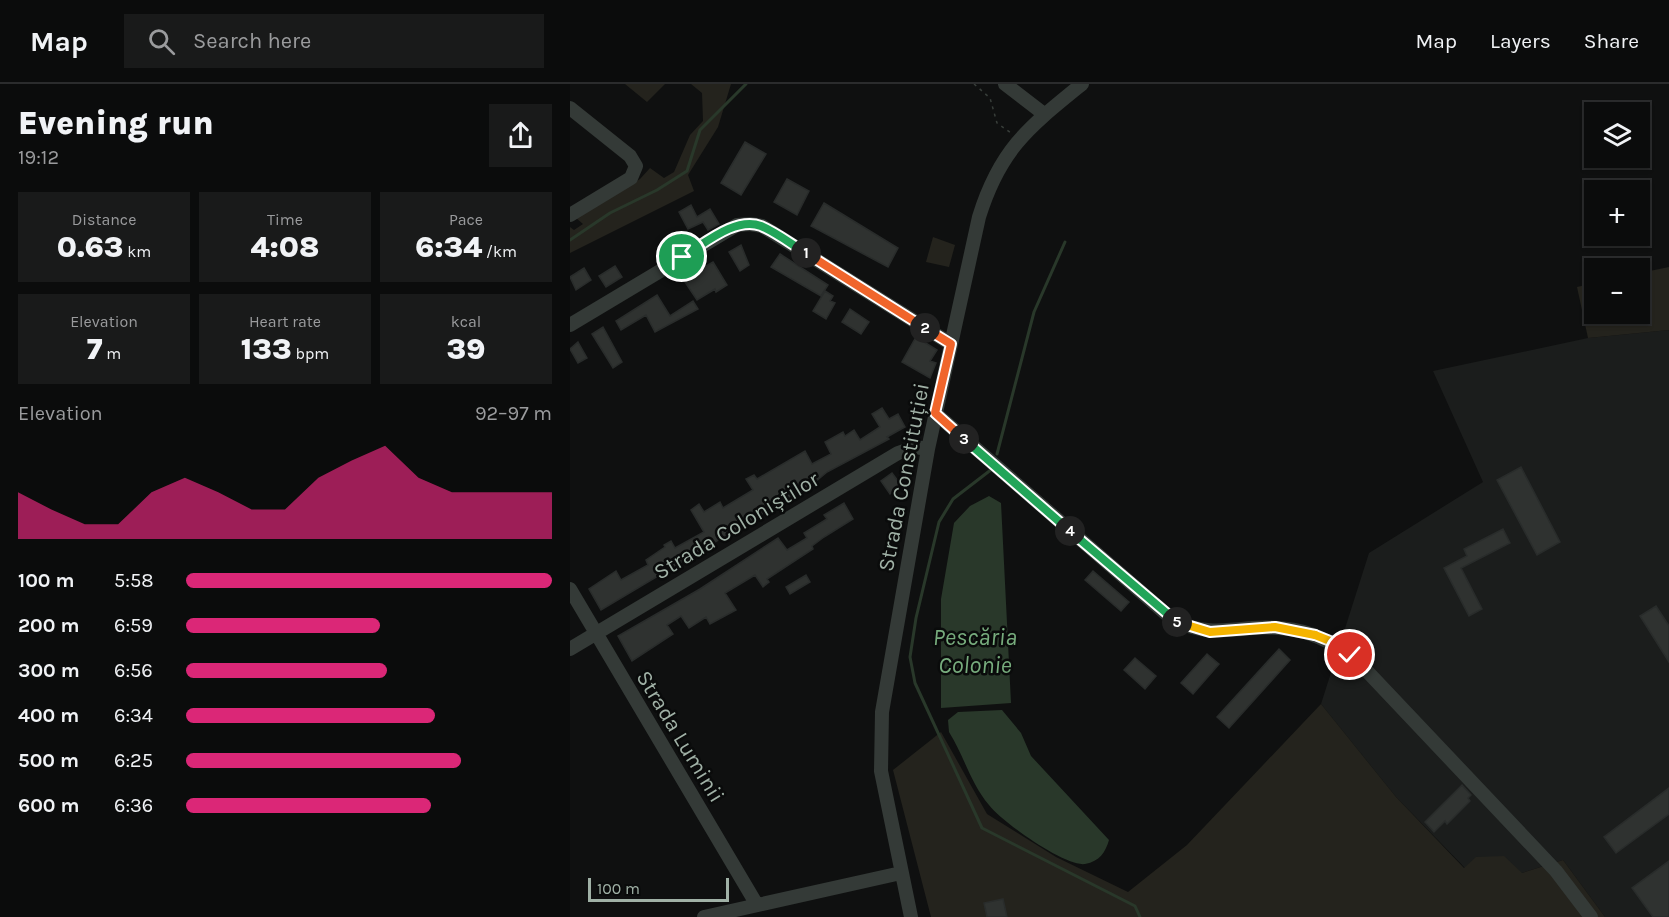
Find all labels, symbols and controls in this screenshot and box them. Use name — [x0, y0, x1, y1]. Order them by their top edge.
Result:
search box — [124, 14, 544, 68]
text: Map — [30, 25, 88, 58]
icon: search — [145, 25, 178, 58]
text: Search here — [193, 28, 311, 54]
text: Map — [1415, 29, 1457, 53]
text: Layers — [1490, 29, 1551, 53]
text: Share — [1584, 29, 1639, 53]
map controls — [1584, 102, 1650, 324]
button: layers — [1584, 102, 1650, 168]
text: Evening run — [18, 104, 214, 142]
button: share — [489, 104, 552, 167]
text: 19:12 — [18, 146, 59, 169]
button: + — [1584, 180, 1650, 246]
text: Distance — [72, 210, 136, 229]
text: Time — [267, 210, 303, 229]
text: Pace — [449, 210, 483, 229]
text: 0.63 — [57, 229, 123, 265]
text: 4:08 — [251, 229, 319, 265]
text: 6:34 — [415, 229, 482, 265]
pin — [656, 231, 707, 282]
pin: 1 — [791, 238, 821, 268]
icon: arrive — [665, 240, 698, 273]
text: km — [123, 242, 151, 261]
text: /km — [482, 242, 517, 261]
text: 1 — [803, 243, 809, 262]
button: − — [1584, 258, 1650, 324]
text: Elevation — [70, 312, 138, 331]
text: Heart rate — [249, 312, 321, 331]
text: kcal — [451, 312, 481, 331]
pin: 2 — [910, 313, 940, 343]
text: 2 — [920, 318, 930, 337]
text: 7 — [87, 331, 103, 367]
text: 133 — [241, 331, 292, 367]
text: 39 — [447, 331, 485, 367]
text: m — [103, 344, 121, 363]
text: bpm — [292, 344, 329, 363]
street label: Strada Constituției — [873, 381, 935, 574]
text: Elevation — [18, 402, 103, 425]
text: 92–97 m — [475, 402, 552, 425]
pin: 3 — [949, 424, 979, 454]
text: 3 — [959, 429, 969, 448]
street label: Strada Coloniștilor — [649, 466, 824, 585]
pin: 4 — [1055, 516, 1085, 546]
text: 4 — [1065, 521, 1075, 540]
text: 100 m — [18, 569, 74, 592]
text: 5:58 — [114, 569, 153, 592]
pin: 5 — [1162, 607, 1192, 637]
text: 5 — [1172, 612, 1182, 631]
text: 200 m — [18, 614, 79, 637]
text: 6:59 — [114, 614, 153, 637]
water label: Pescăria Colonie — [933, 623, 1017, 679]
pin — [1324, 629, 1375, 680]
icon: check — [1333, 638, 1366, 671]
text: 300 m — [18, 659, 80, 682]
text: 6:56 — [114, 659, 153, 682]
street label: Strada Luminii — [631, 666, 730, 807]
text: 400 m — [18, 704, 79, 727]
text: 6:34 — [114, 704, 153, 727]
text: 500 m — [18, 749, 79, 772]
text: 6:25 — [114, 749, 153, 772]
text: 600 m — [18, 794, 79, 817]
text: 6:36 — [114, 794, 153, 817]
scale bar — [588, 875, 729, 902]
text: 100 m — [597, 879, 640, 898]

